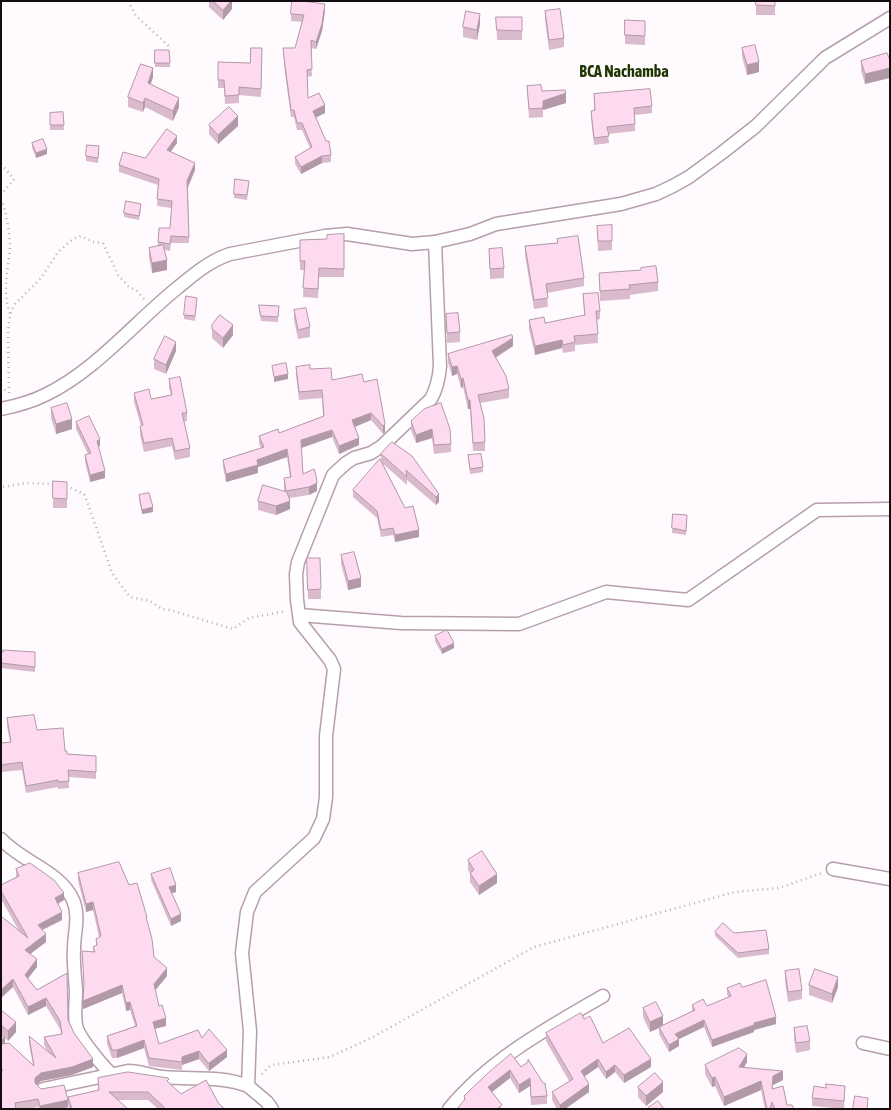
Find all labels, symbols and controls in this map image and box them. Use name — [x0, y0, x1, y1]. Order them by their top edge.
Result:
district label: BCA Nachamba — [579, 62, 669, 82]

